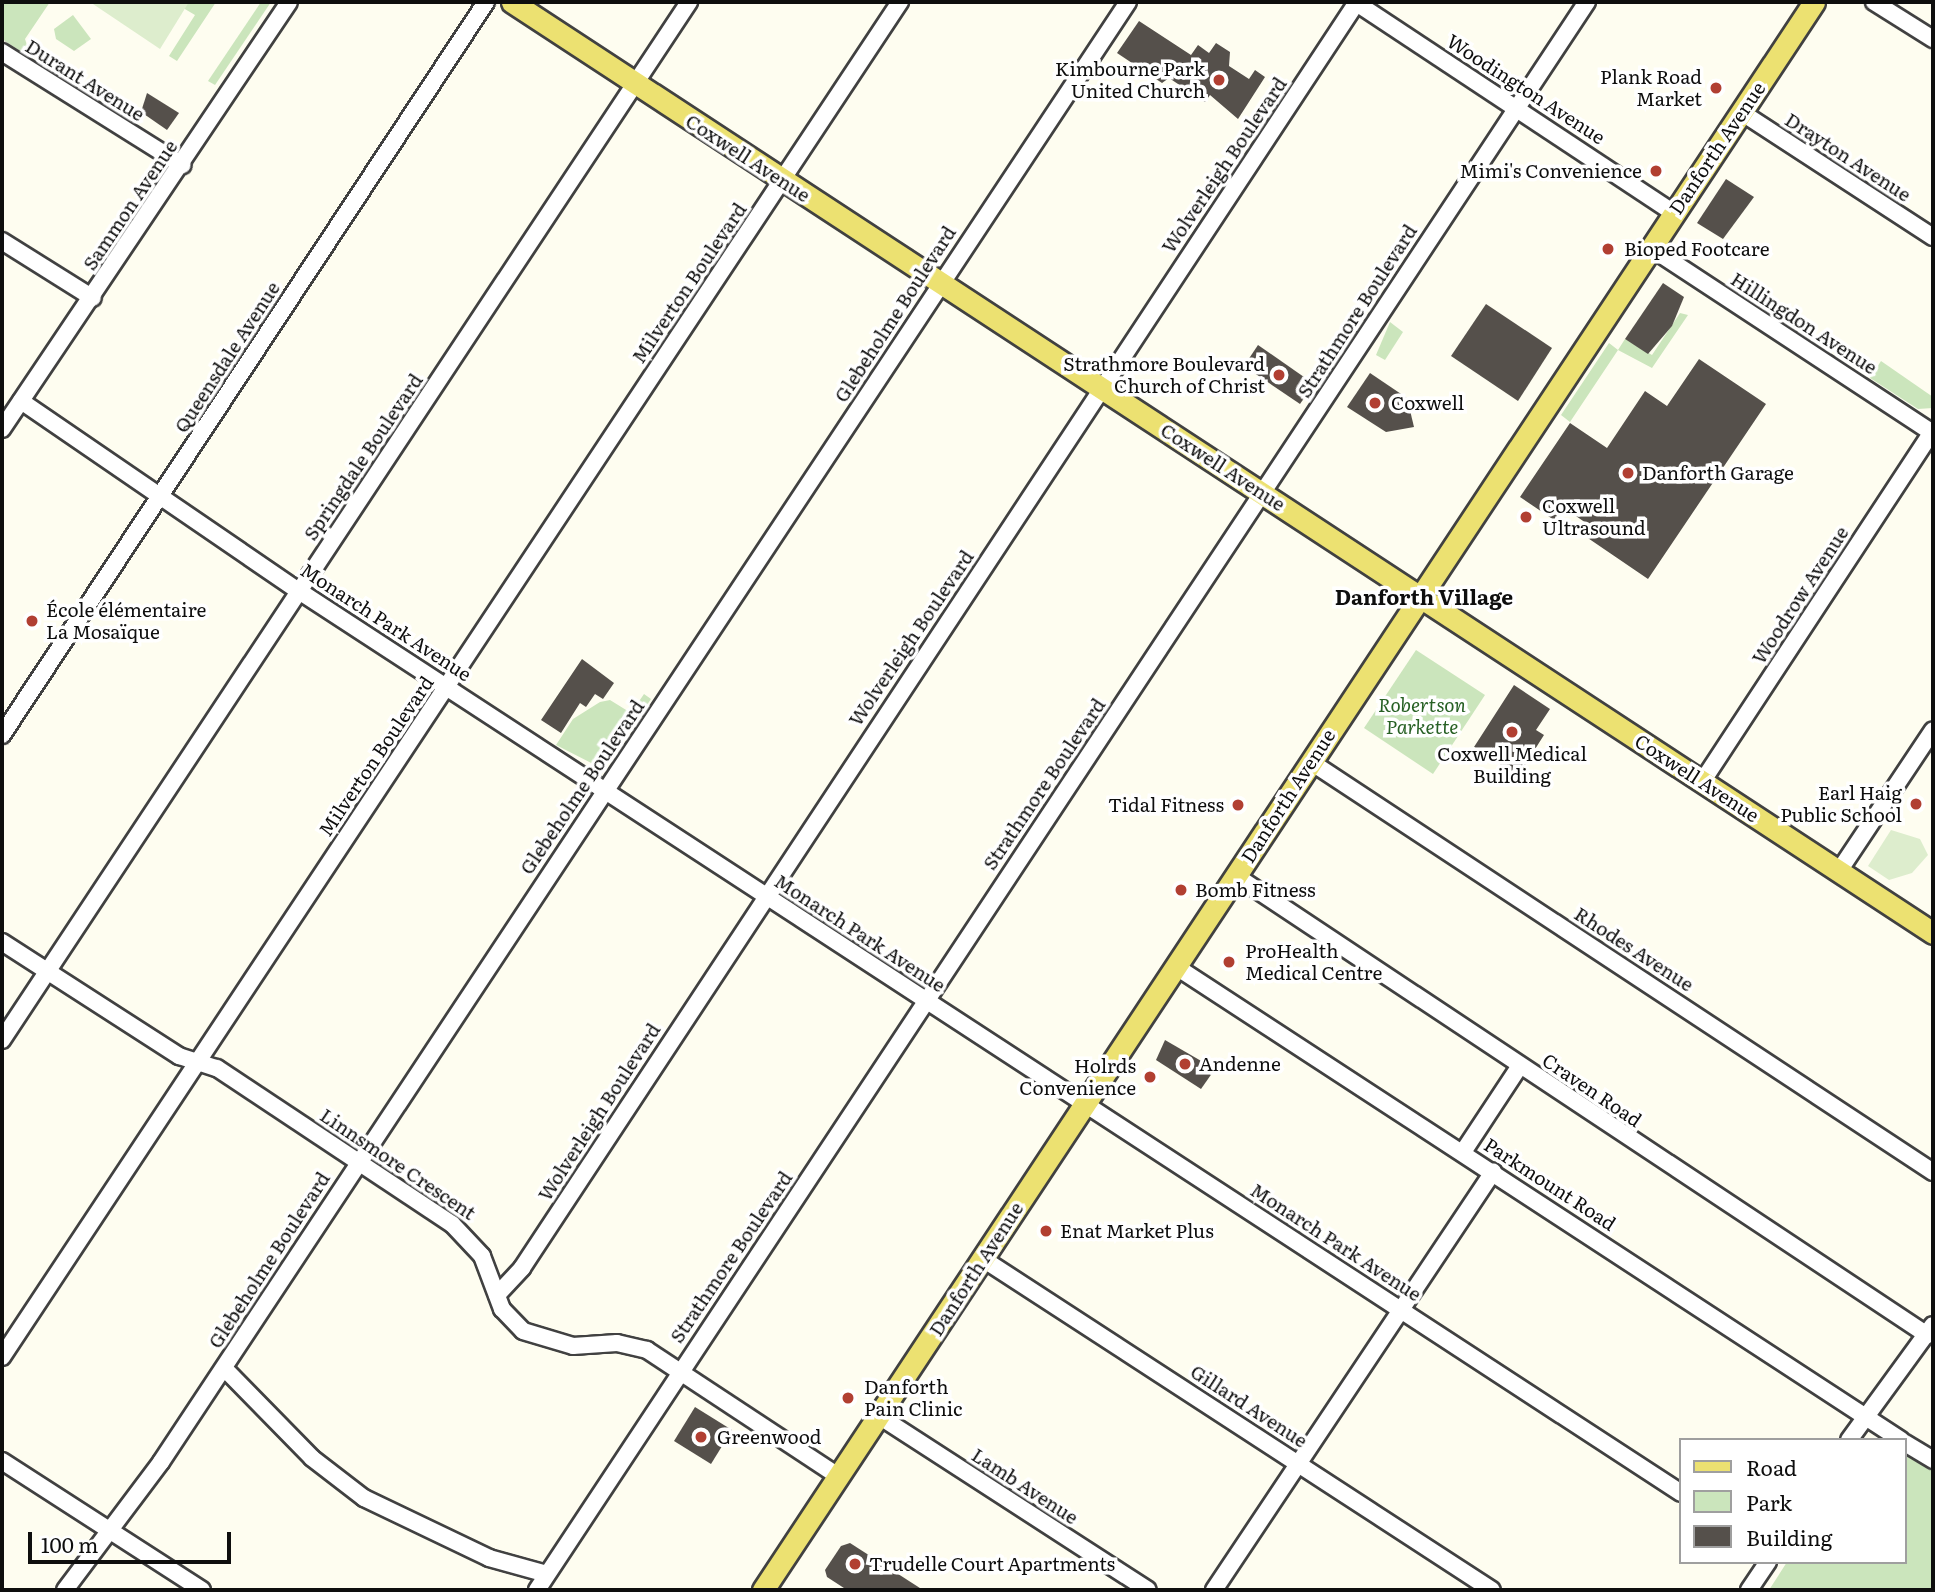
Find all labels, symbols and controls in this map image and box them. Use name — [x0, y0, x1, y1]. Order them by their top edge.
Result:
street label: Woodington Avenue — [1443, 29, 1609, 149]
street label: Durant Avenue — [21, 34, 149, 126]
place label: Kimbourne Park United Church — [1055, 58, 1205, 102]
place label: Plank Road Market — [1600, 66, 1702, 110]
marker: Kimbourne Park United Church — [1211, 72, 1227, 88]
street label: Wolverleigh Boulevard — [1157, 73, 1291, 257]
street label: Danforth Avenue — [1664, 77, 1770, 219]
marker: Plank Road Market — [1708, 80, 1724, 96]
street label: Drayton Avenue — [1781, 108, 1915, 206]
street label: Coxwell Avenue — [682, 109, 814, 207]
street label: Sammon Avenue — [78, 136, 182, 274]
place label: Mimi's Convenience — [1460, 160, 1642, 182]
marker: Mimi's Convenience — [1648, 163, 1664, 179]
street label: Milverton Boulevard — [627, 199, 751, 367]
street label: Strathmore Boulevard — [1293, 220, 1421, 402]
street label: Glebeholme Boulevard — [830, 222, 960, 406]
place label: Bioped Footcare — [1624, 238, 1770, 260]
marker: Bioped Footcare — [1598, 239, 1618, 259]
street label: Hillingdon Avenue — [1727, 267, 1881, 379]
street label: Queensdale Avenue — [170, 277, 284, 437]
place label: Strathmore Boulevard Church of Christ — [1063, 353, 1265, 397]
marker: Strathmore Boulevard Church of Christ — [1271, 367, 1287, 383]
street label: Springdale Boulevard — [299, 370, 427, 544]
place label: Coxwell — [1391, 392, 1464, 414]
marker: Coxwell — [1365, 393, 1385, 413]
street label: Coxwell Avenue — [1157, 418, 1289, 516]
place label: Danforth Garage — [1642, 462, 1794, 484]
marker: Danforth Garage — [1620, 465, 1636, 481]
place label: Coxwell Ultrasound — [1542, 495, 1646, 539]
marker: Coxwell Ultrasound — [1516, 507, 1536, 527]
street label: Woodrow Avenue — [1747, 522, 1853, 668]
street label: Wolverleigh Boulevard — [844, 546, 978, 730]
street label: Monarch Park Avenue — [296, 558, 476, 686]
district label: Danforth Village — [1335, 583, 1513, 609]
place label: École élémentaire La Mosaïque — [46, 599, 206, 643]
marker: École élémentaire La Mosaïque — [24, 613, 40, 629]
street label: Milverton Boulevard — [314, 672, 438, 840]
street label: Strathmore Boulevard — [978, 694, 1110, 874]
park label: Robertson Parkette — [1378, 694, 1466, 738]
street label: Glebeholme Boulevard — [515, 696, 649, 878]
marker: Coxwell Medical Building — [1504, 724, 1520, 740]
street label: Danforth Avenue — [1236, 725, 1340, 867]
street label: Coxwell Avenue — [1631, 729, 1763, 827]
place label: Coxwell Medical Building — [1437, 743, 1587, 787]
place label: Earl Haig Public School — [1780, 782, 1902, 826]
place label: Tidal Fitness — [1108, 794, 1224, 816]
marker: Earl Haig Public School — [1908, 796, 1924, 812]
marker: Tidal Fitness — [1230, 797, 1246, 813]
street label: Monarch Park Avenue — [770, 869, 950, 997]
place label: Bomb Fitness — [1195, 879, 1316, 901]
marker: Bomb Fitness — [1173, 882, 1189, 898]
street label: Rhodes Avenue — [1570, 902, 1698, 996]
place label: ProHealth Medical Centre — [1245, 940, 1382, 984]
marker: ProHealth Medical Centre — [1219, 952, 1239, 972]
street label: Wolverleigh Boulevard — [533, 1019, 665, 1205]
street label: Craven Road — [1538, 1048, 1646, 1132]
place label: Andenne — [1199, 1053, 1281, 1075]
place label: Holrds Convenience — [1019, 1055, 1136, 1099]
marker: Andenne — [1177, 1056, 1193, 1072]
marker: Holrds Convenience — [1142, 1069, 1158, 1085]
street label: Linnsmore Crescent — [316, 1104, 480, 1224]
street label: Parkmount Road — [1480, 1133, 1620, 1235]
street label: Strathmore Boulevard — [665, 1167, 797, 1347]
street label: Glebeholme Boulevard — [204, 1168, 334, 1352]
street label: Monarch Park Avenue — [1246, 1178, 1426, 1306]
street label: Danforth Avenue — [924, 1198, 1028, 1340]
place label: Enat Market Plus — [1060, 1220, 1214, 1242]
marker: Enat Market Plus — [1038, 1223, 1054, 1239]
street label: Gillard Avenue — [1186, 1360, 1312, 1452]
place label: Danforth Pain Clinic — [864, 1376, 963, 1420]
marker: Danforth Pain Clinic — [838, 1388, 858, 1408]
place label: Greenwood — [717, 1426, 821, 1448]
marker: Greenwood — [691, 1427, 711, 1447]
legend — [1680, 1438, 1907, 1564]
street label: Lamb Avenue — [968, 1443, 1082, 1529]
text: Road — [1746, 1451, 1797, 1482]
text: Park — [1746, 1486, 1792, 1517]
scale bar — [32, 1518, 234, 1562]
text: Building — [1746, 1521, 1832, 1552]
text: 100 m — [41, 1528, 98, 1559]
place label: Trudelle Court Apartments — [869, 1553, 1115, 1575]
marker: Trudelle Court Apartments — [847, 1556, 863, 1572]

